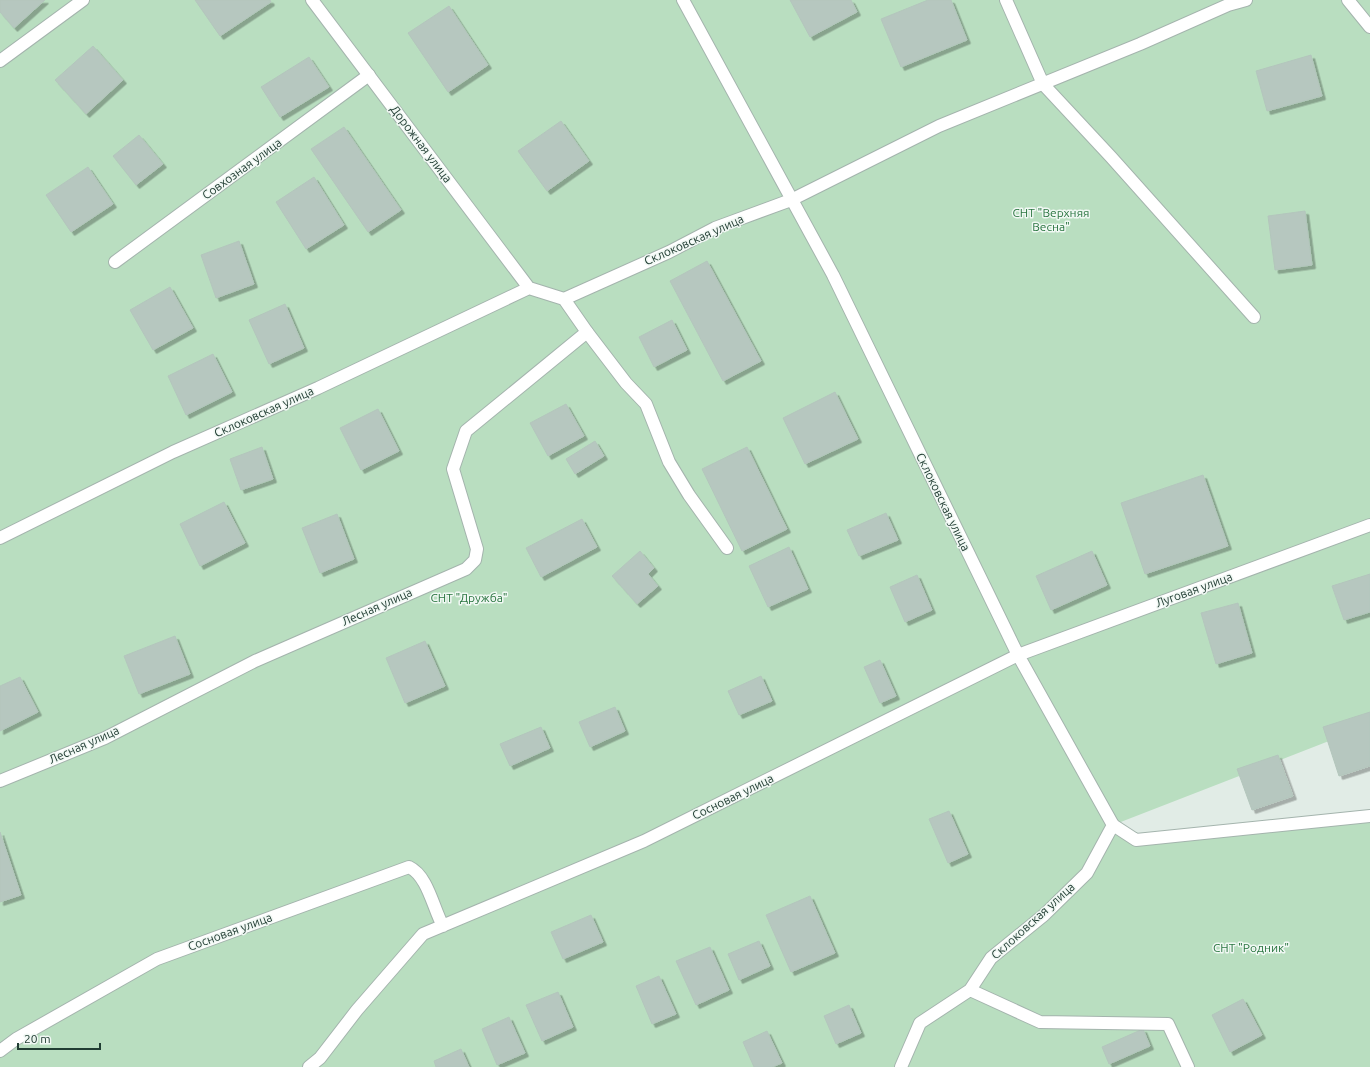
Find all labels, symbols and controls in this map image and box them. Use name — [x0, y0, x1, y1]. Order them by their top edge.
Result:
street label: Дорожная улица — [388, 102, 455, 185]
street label: Совхозная улица — [200, 135, 284, 202]
park label: СНТ "Верхняя Весна" — [1012, 206, 1090, 233]
street label: Склоковская улица — [642, 212, 745, 267]
street label: Склоковская улица — [212, 384, 315, 439]
street label: Склоковская улица — [914, 451, 973, 553]
street label: Луговая улица — [1154, 570, 1234, 609]
street label: Лесная улица — [340, 585, 414, 628]
park label: СНТ "Дружба" — [430, 591, 508, 604]
street label: Лесная улица — [47, 723, 121, 766]
street label: Сосновая улица — [690, 771, 776, 822]
street label: Склоковская улица — [988, 880, 1077, 961]
street label: Сосновая улица — [186, 910, 274, 953]
park label: СНТ "Родник" — [1213, 941, 1289, 954]
scale bar — [18, 1025, 100, 1051]
text: 20 m — [24, 1032, 51, 1045]

